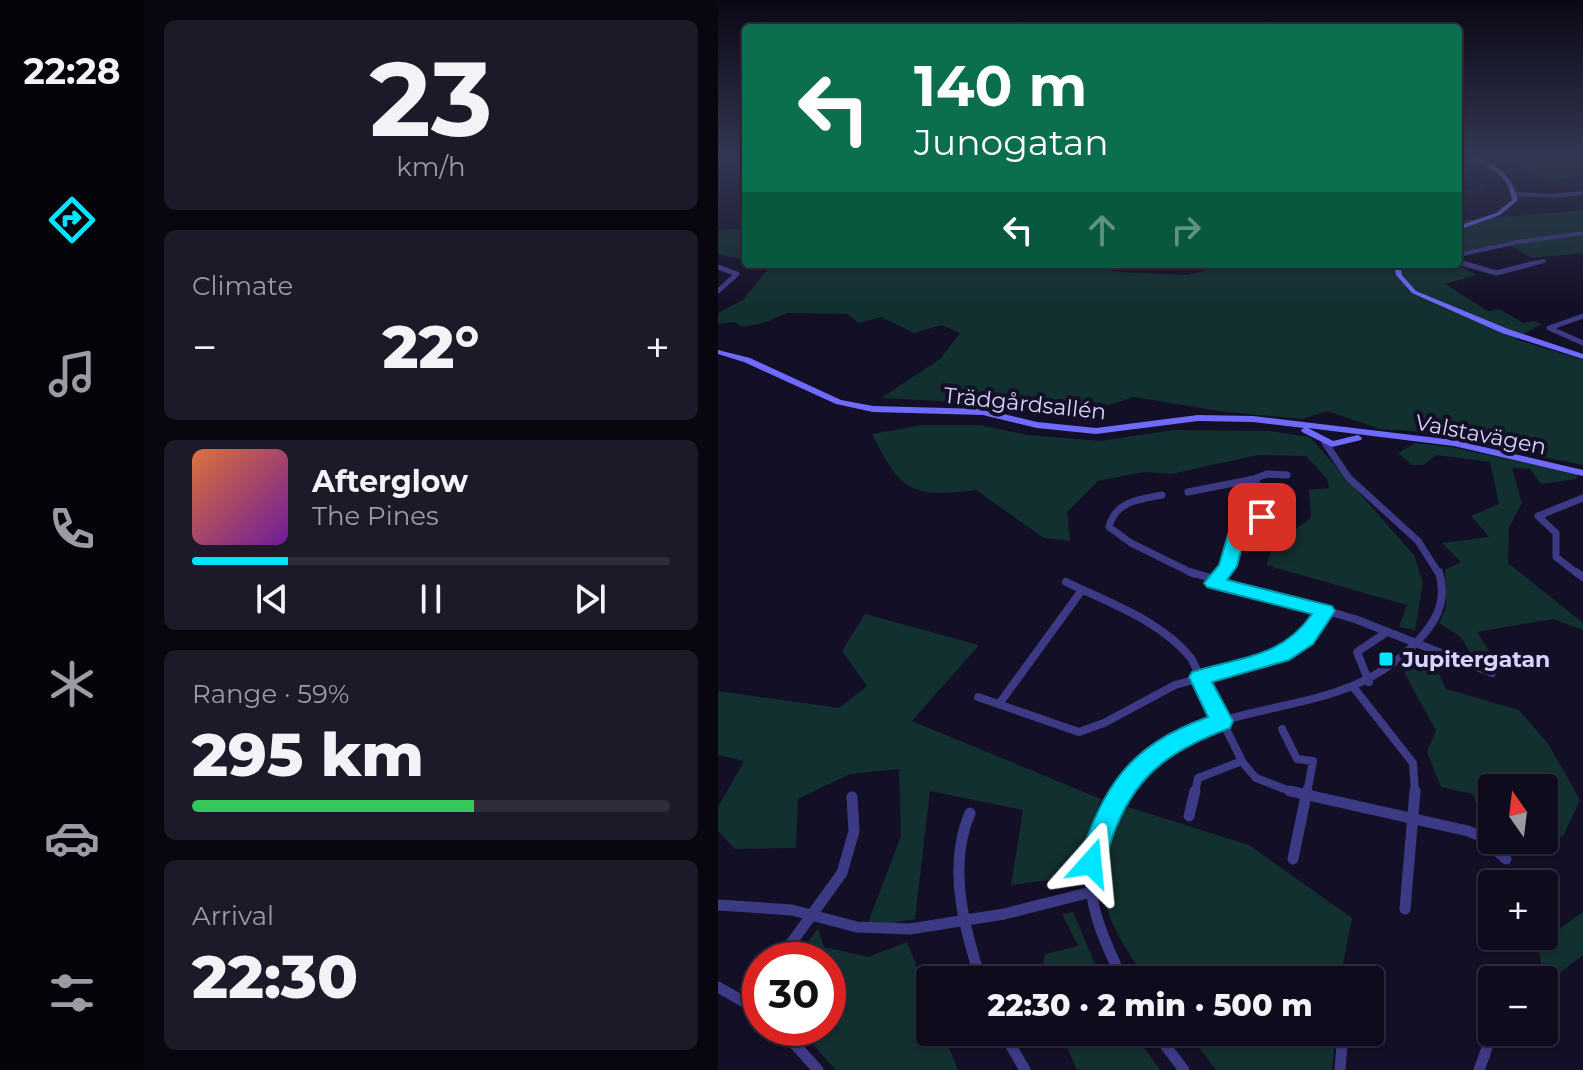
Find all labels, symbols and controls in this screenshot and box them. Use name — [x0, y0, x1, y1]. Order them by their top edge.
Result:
text: 23 — [370, 35, 492, 162]
text: 22:28 — [24, 49, 120, 93]
text: 140 m — [914, 52, 1087, 120]
icon: left — [782, 56, 886, 160]
text: Junogatan — [914, 120, 1109, 164]
text: km/h — [396, 151, 466, 183]
icon: directions — [44, 192, 100, 248]
icon: left — [996, 208, 1040, 252]
icon: ahead — [1080, 208, 1124, 252]
icon: right — [1164, 208, 1208, 252]
text: Climate — [192, 270, 293, 302]
text: 22° — [383, 310, 479, 383]
text: − — [192, 320, 217, 374]
text: + — [645, 320, 670, 374]
icon: music — [44, 346, 100, 402]
street label: Trädgårdsallén — [942, 382, 1108, 425]
street label: Valstavägen — [1413, 409, 1549, 460]
text: Afterglow — [312, 463, 468, 500]
pin — [1228, 483, 1296, 551]
icon: arrive — [1240, 495, 1284, 539]
text: The Pines — [312, 500, 439, 532]
icon: phone — [44, 501, 100, 557]
icon: previous — [250, 577, 294, 621]
icon: pause — [409, 577, 453, 621]
icon: next — [568, 577, 612, 621]
place label: Jupitergatan — [1401, 646, 1550, 673]
marker: Jupitergatan — [1377, 650, 1395, 668]
icon: climate — [44, 656, 100, 712]
text: Range · 59% — [192, 678, 349, 710]
text: 295 km — [192, 718, 424, 791]
north arrow — [1478, 774, 1558, 854]
map controls — [1478, 774, 1558, 1046]
icon: car — [44, 810, 100, 866]
position arrow — [1049, 821, 1133, 905]
button: + — [1478, 870, 1558, 950]
text: Arrival — [192, 900, 274, 932]
text: 22:30 — [192, 940, 358, 1013]
speed limit sign: 30 — [742, 942, 846, 1046]
icon: filters — [44, 965, 100, 1021]
button: − — [1478, 966, 1558, 1046]
text: 22:30 · 2 min · 500 m — [987, 987, 1313, 1024]

